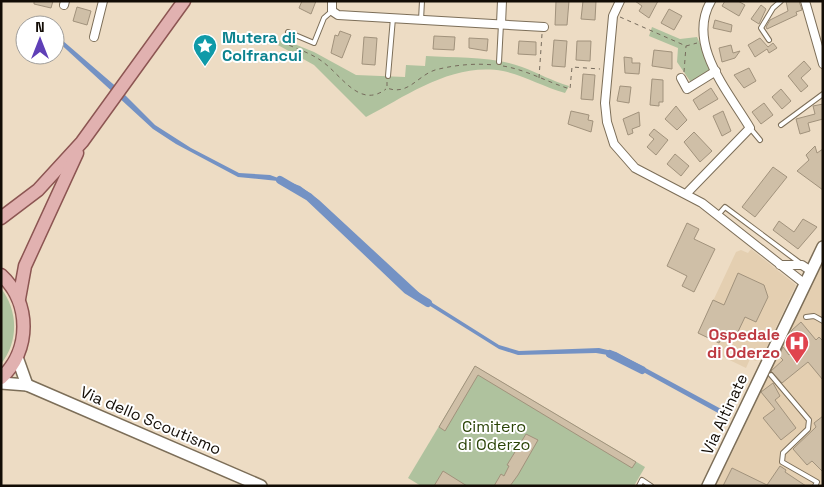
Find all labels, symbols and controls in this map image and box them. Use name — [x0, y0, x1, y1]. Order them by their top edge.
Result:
north arrow — [15, 15, 65, 65]
text: N — [35, 18, 45, 36]
place label: Mutera di Colfrancui — [222, 27, 302, 66]
place icon: Mutera di Colfrancui — [192, 33, 218, 67]
place label: Ospedale di Oderzo — [707, 324, 780, 363]
hospital icon: Ospedale di Oderzo — [784, 330, 810, 364]
street label: Via Altinate — [697, 370, 752, 458]
street label: Via dello Scoutismo — [77, 381, 224, 460]
park label: Cimitero di Oderzo — [458, 416, 530, 455]

